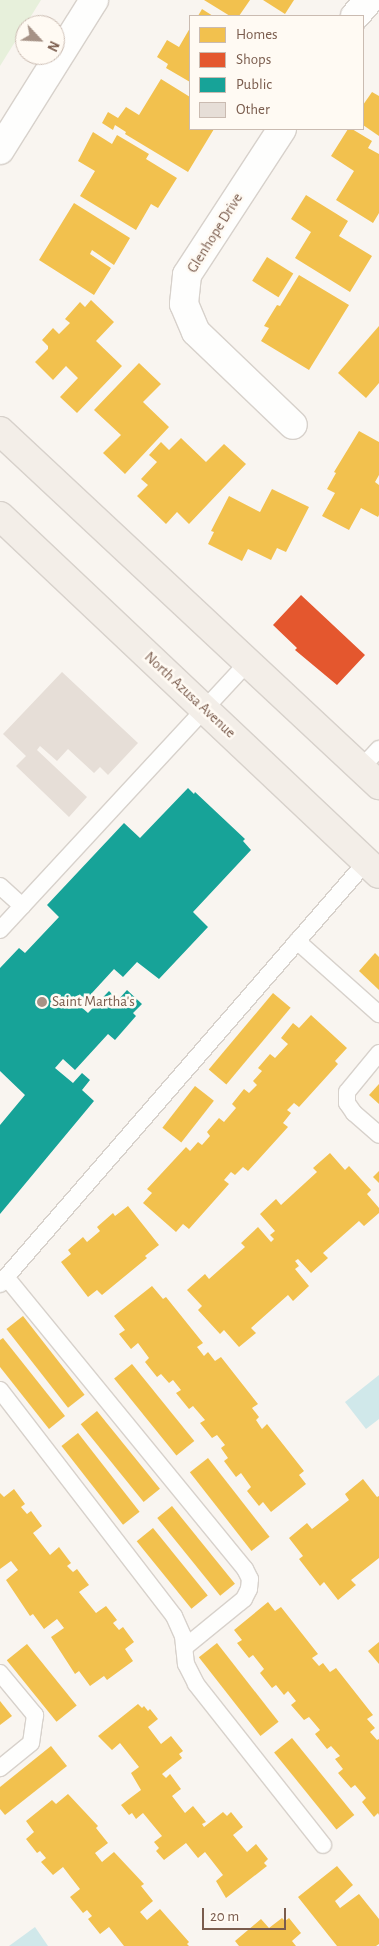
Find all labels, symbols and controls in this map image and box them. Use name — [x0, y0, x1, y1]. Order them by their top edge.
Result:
north arrow — [15, 15, 65, 65]
legend — [189, 15, 364, 130]
text: Homes — [236, 27, 278, 42]
text: N — [44, 39, 61, 53]
text: Shops — [236, 52, 271, 67]
text: Public — [236, 77, 272, 92]
text: Other — [236, 102, 270, 117]
street label: Glenhope Drive — [183, 190, 247, 276]
street label: North Azusa Avenue — [141, 648, 239, 742]
place label: Saint Martha's — [52, 993, 135, 1011]
marker: Saint Martha's — [36, 996, 48, 1008]
scale bar — [204, 1898, 288, 1930]
text: 20 m — [210, 1909, 239, 1924]

